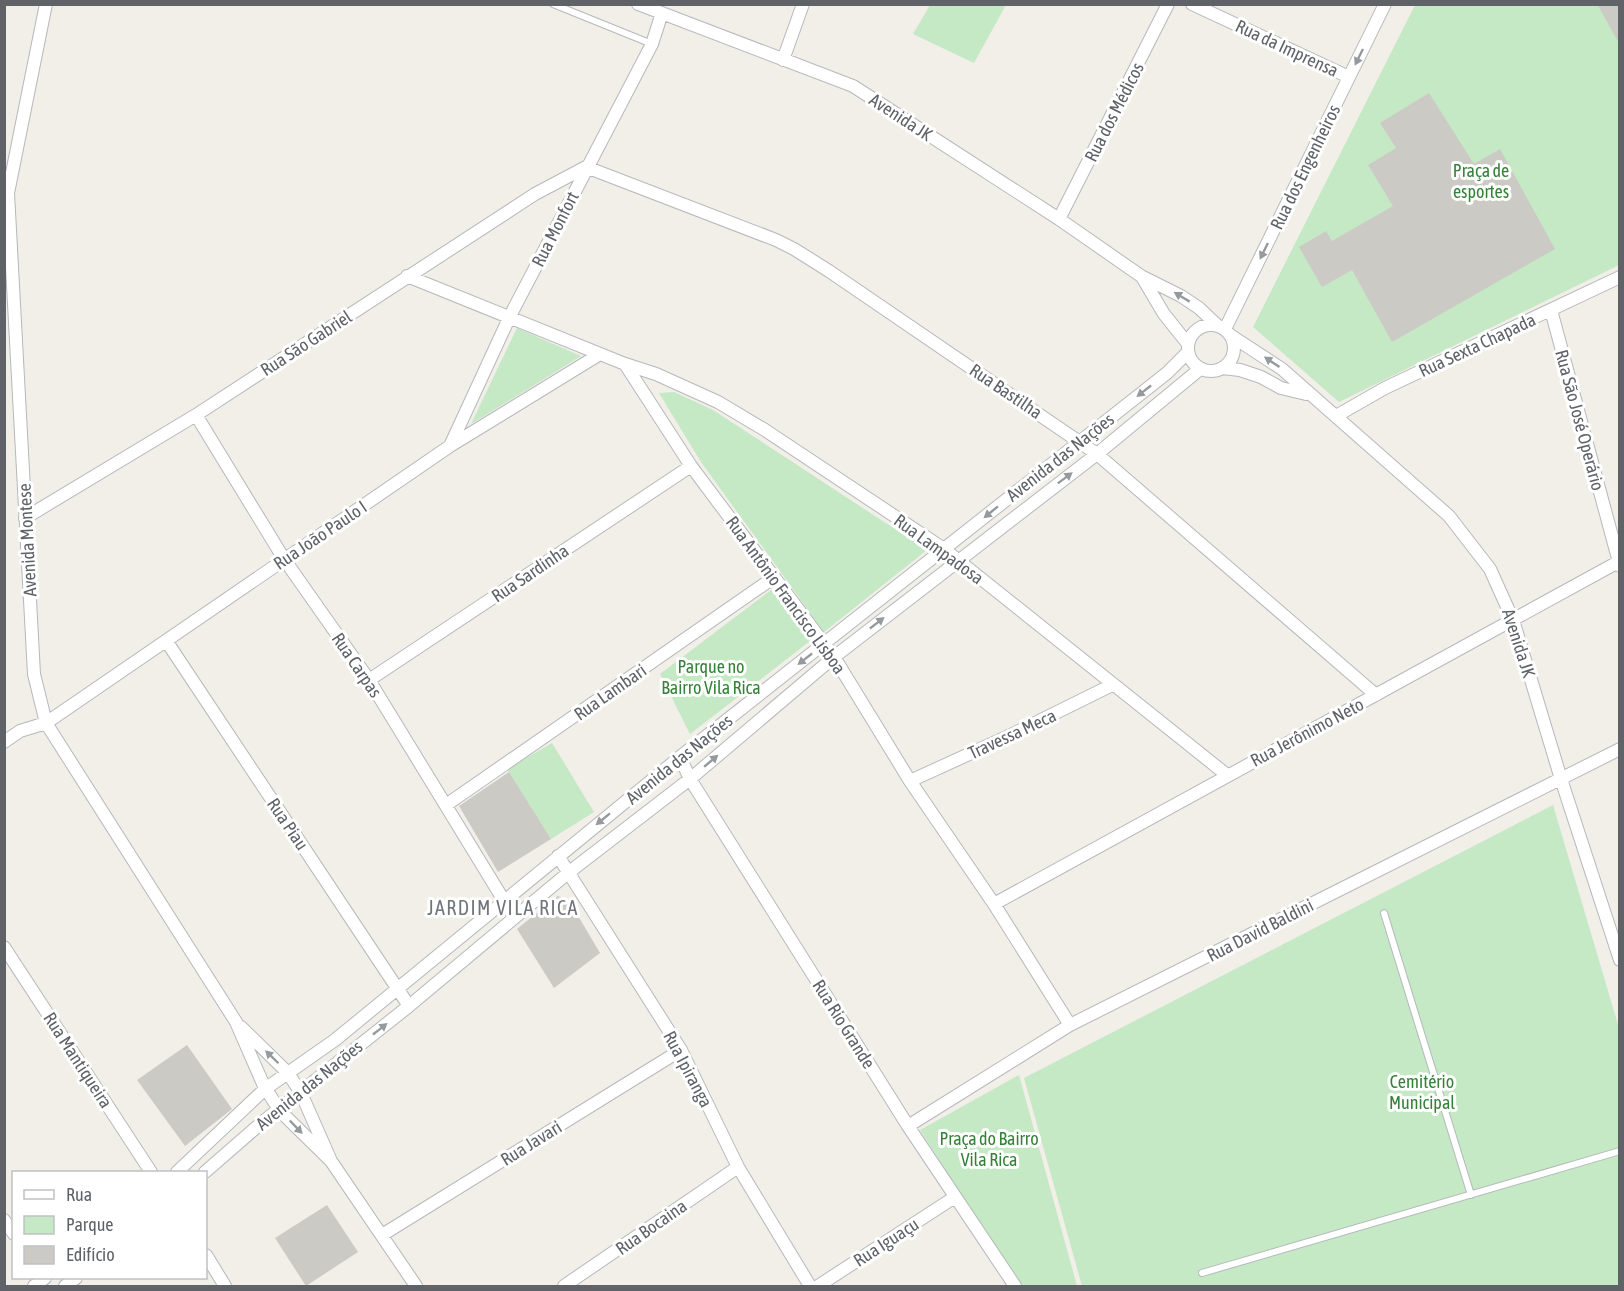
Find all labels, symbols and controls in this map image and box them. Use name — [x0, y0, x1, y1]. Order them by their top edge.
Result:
street label: Rua da Imprensa — [1232, 15, 1342, 81]
one-way arrow — [1355, 48, 1365, 66]
street label: Rua dos Médicos — [1080, 59, 1148, 165]
street label: Avenida JK — [865, 89, 937, 145]
street label: Rua dos Engenheiros — [1266, 101, 1344, 233]
park label: Praça de esportes — [1453, 160, 1509, 202]
street label: Rua Monfort — [527, 188, 583, 270]
one-way arrow — [1259, 242, 1268, 259]
one-way arrow — [1174, 292, 1190, 303]
street label: Rua São Gabriel — [257, 306, 356, 380]
street label: Rua Sexta Chapada — [1415, 309, 1539, 381]
street label: Rua São José Operário — [1551, 347, 1609, 493]
one-way arrow — [1264, 356, 1280, 368]
street label: Rua Bastilha — [966, 359, 1046, 423]
one-way arrow — [1136, 384, 1152, 397]
street label: Avenida das Nações — [1002, 408, 1118, 506]
one-way arrow — [1056, 472, 1072, 484]
street label: Avenida Montese — [14, 483, 40, 597]
street label: Rua João Paulo I — [269, 496, 371, 574]
one-way arrow — [983, 505, 999, 518]
street label: Rua Lampadosa — [890, 510, 988, 588]
street label: Rua Antônio Francisco Lisboa — [722, 512, 850, 678]
street label: Rua Sardinha — [488, 540, 572, 606]
street label: Avenida JK — [1498, 606, 1540, 680]
one-way arrow — [869, 617, 885, 630]
street label: Rua Carpas — [328, 629, 386, 701]
one-way arrow — [797, 652, 813, 665]
park label: Parque no Bairro Vila Rica — [661, 656, 761, 698]
street label: Rua Lambari — [570, 660, 650, 724]
street label: Rua Jerônimo Neto — [1247, 693, 1367, 771]
street label: Travessa Meca — [965, 705, 1059, 763]
street label: Avenida das Nações — [622, 710, 736, 808]
one-way arrow — [703, 755, 718, 768]
street label: Rua Piau — [263, 794, 313, 854]
one-way arrow — [595, 813, 611, 826]
street label: Rua David Baldini — [1203, 894, 1317, 966]
district label: JARDIM VILA RICA — [427, 896, 579, 919]
street label: Rua Rio Grande — [808, 976, 880, 1072]
street label: Rua Mantiqueira — [39, 1008, 117, 1112]
one-way arrow — [372, 1023, 387, 1035]
street label: Rua Ipiranga — [659, 1027, 717, 1111]
street label: Avenida das Nações — [252, 1036, 366, 1134]
one-way arrow — [264, 1050, 279, 1064]
park label: Cemitério Municipal — [1389, 1071, 1455, 1113]
street label: Rua Javari — [497, 1116, 565, 1170]
one-way arrow — [288, 1119, 302, 1133]
park label: Praça do Bairro Vila Rica — [939, 1128, 1039, 1170]
legend — [12, 1171, 207, 1279]
text: Rua — [66, 1184, 92, 1205]
street label: Rua Bocaina — [611, 1195, 691, 1259]
street label: Rua Iguaçu — [850, 1213, 922, 1271]
text: Parque — [66, 1214, 114, 1235]
text: Edifício — [66, 1244, 115, 1265]

